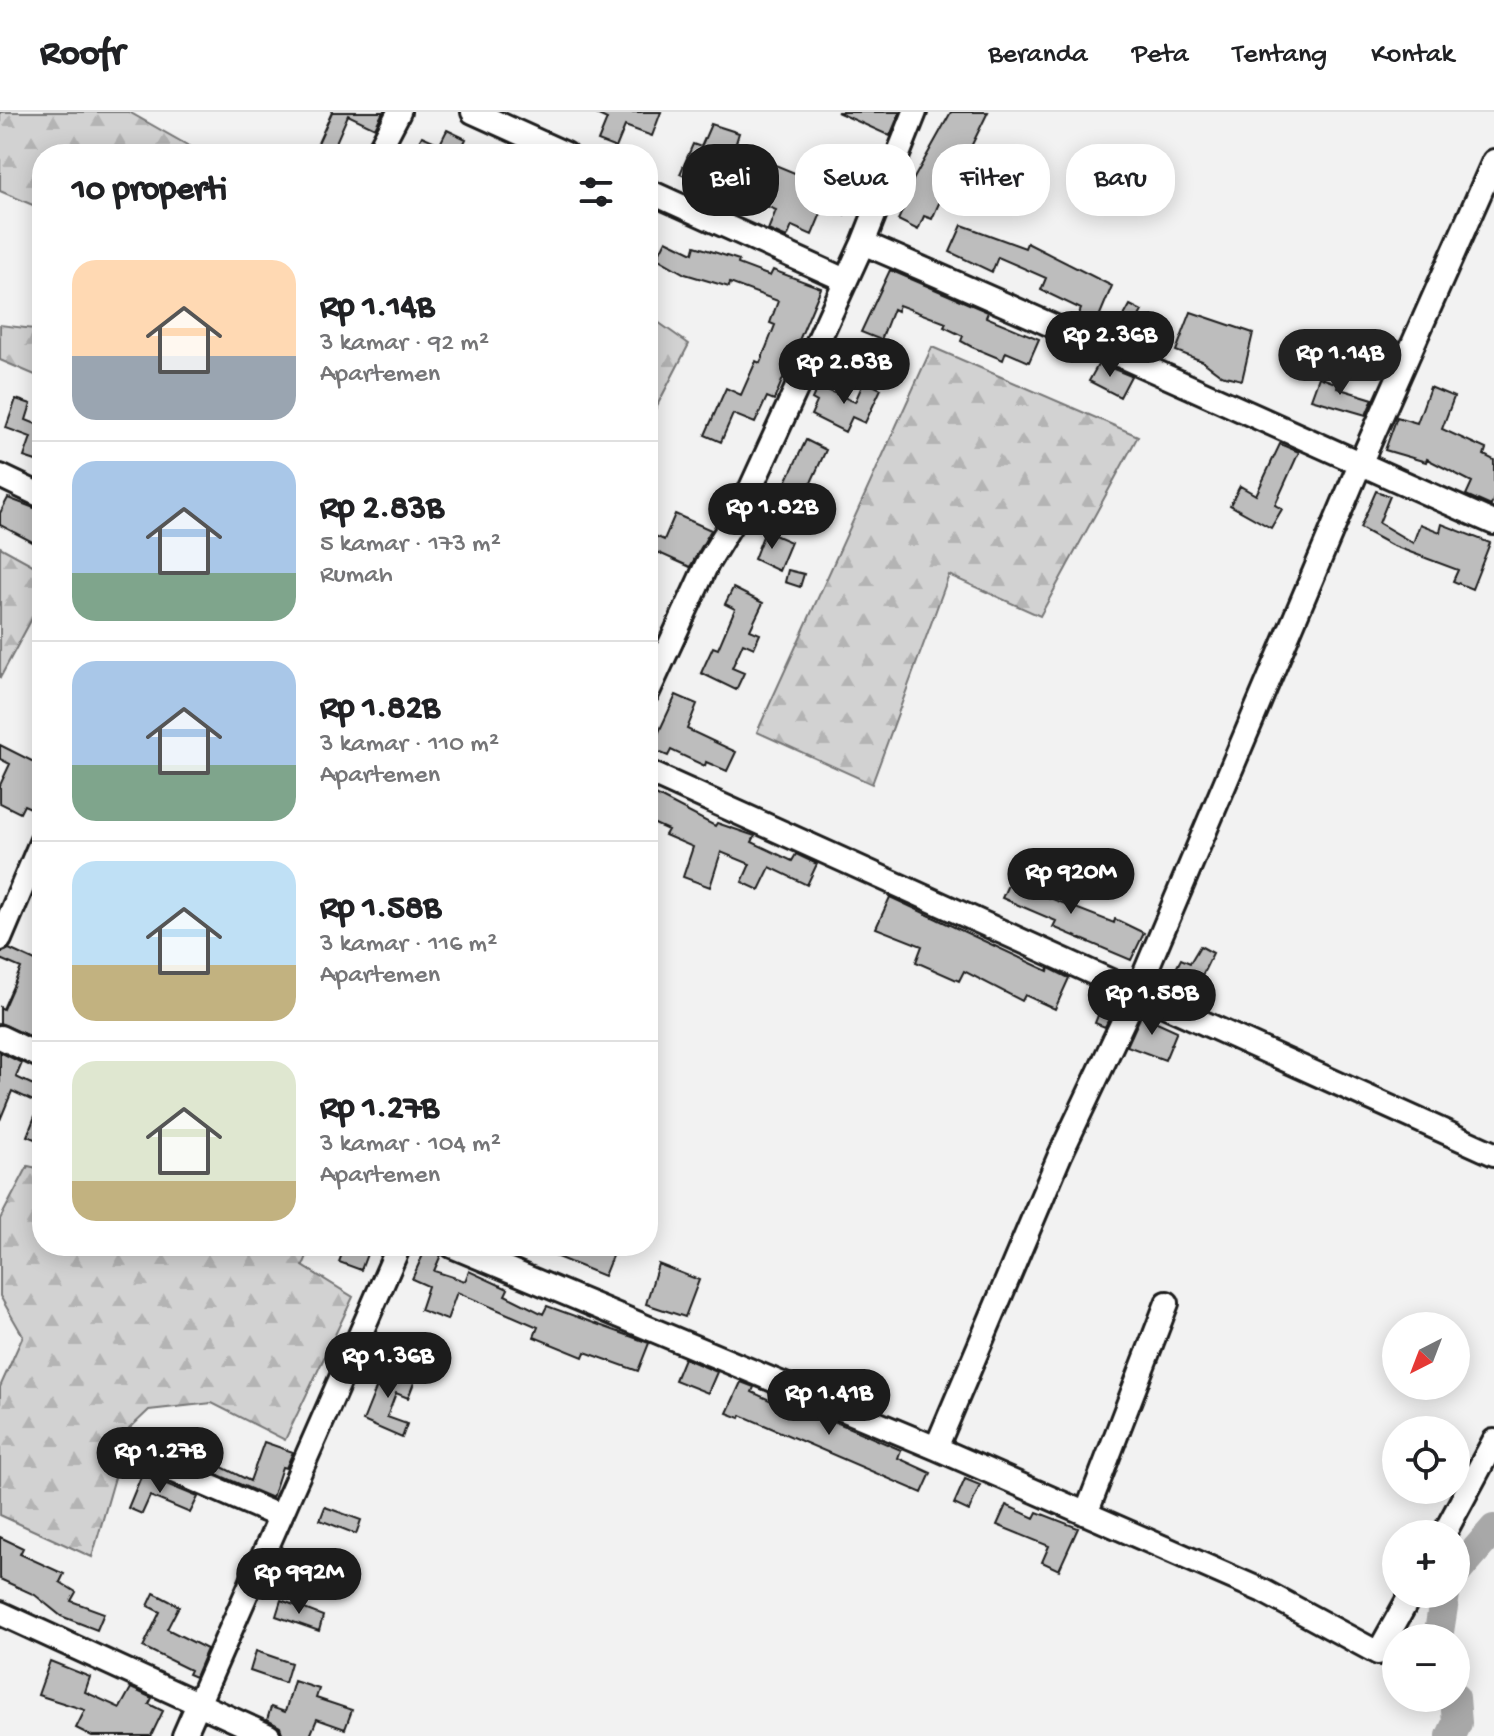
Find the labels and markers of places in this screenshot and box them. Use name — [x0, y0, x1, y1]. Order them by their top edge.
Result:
pin: Rp 2.36B — [1027, 311, 1193, 379]
pin: Rp 1.14B — [1257, 329, 1423, 397]
pin: Rp 2.83B — [761, 338, 927, 406]
pin: Rp 1.82B — [689, 483, 855, 551]
pin: Rp 920M — [997, 848, 1145, 916]
pin: Rp 1.58B — [1069, 969, 1235, 1037]
pin: Rp 1.36B — [305, 1332, 471, 1400]
pin: Rp 1.41B — [746, 1369, 912, 1437]
pin: Rp 1.27B — [77, 1427, 243, 1495]
pin: Rp 992M — [225, 1548, 373, 1616]

